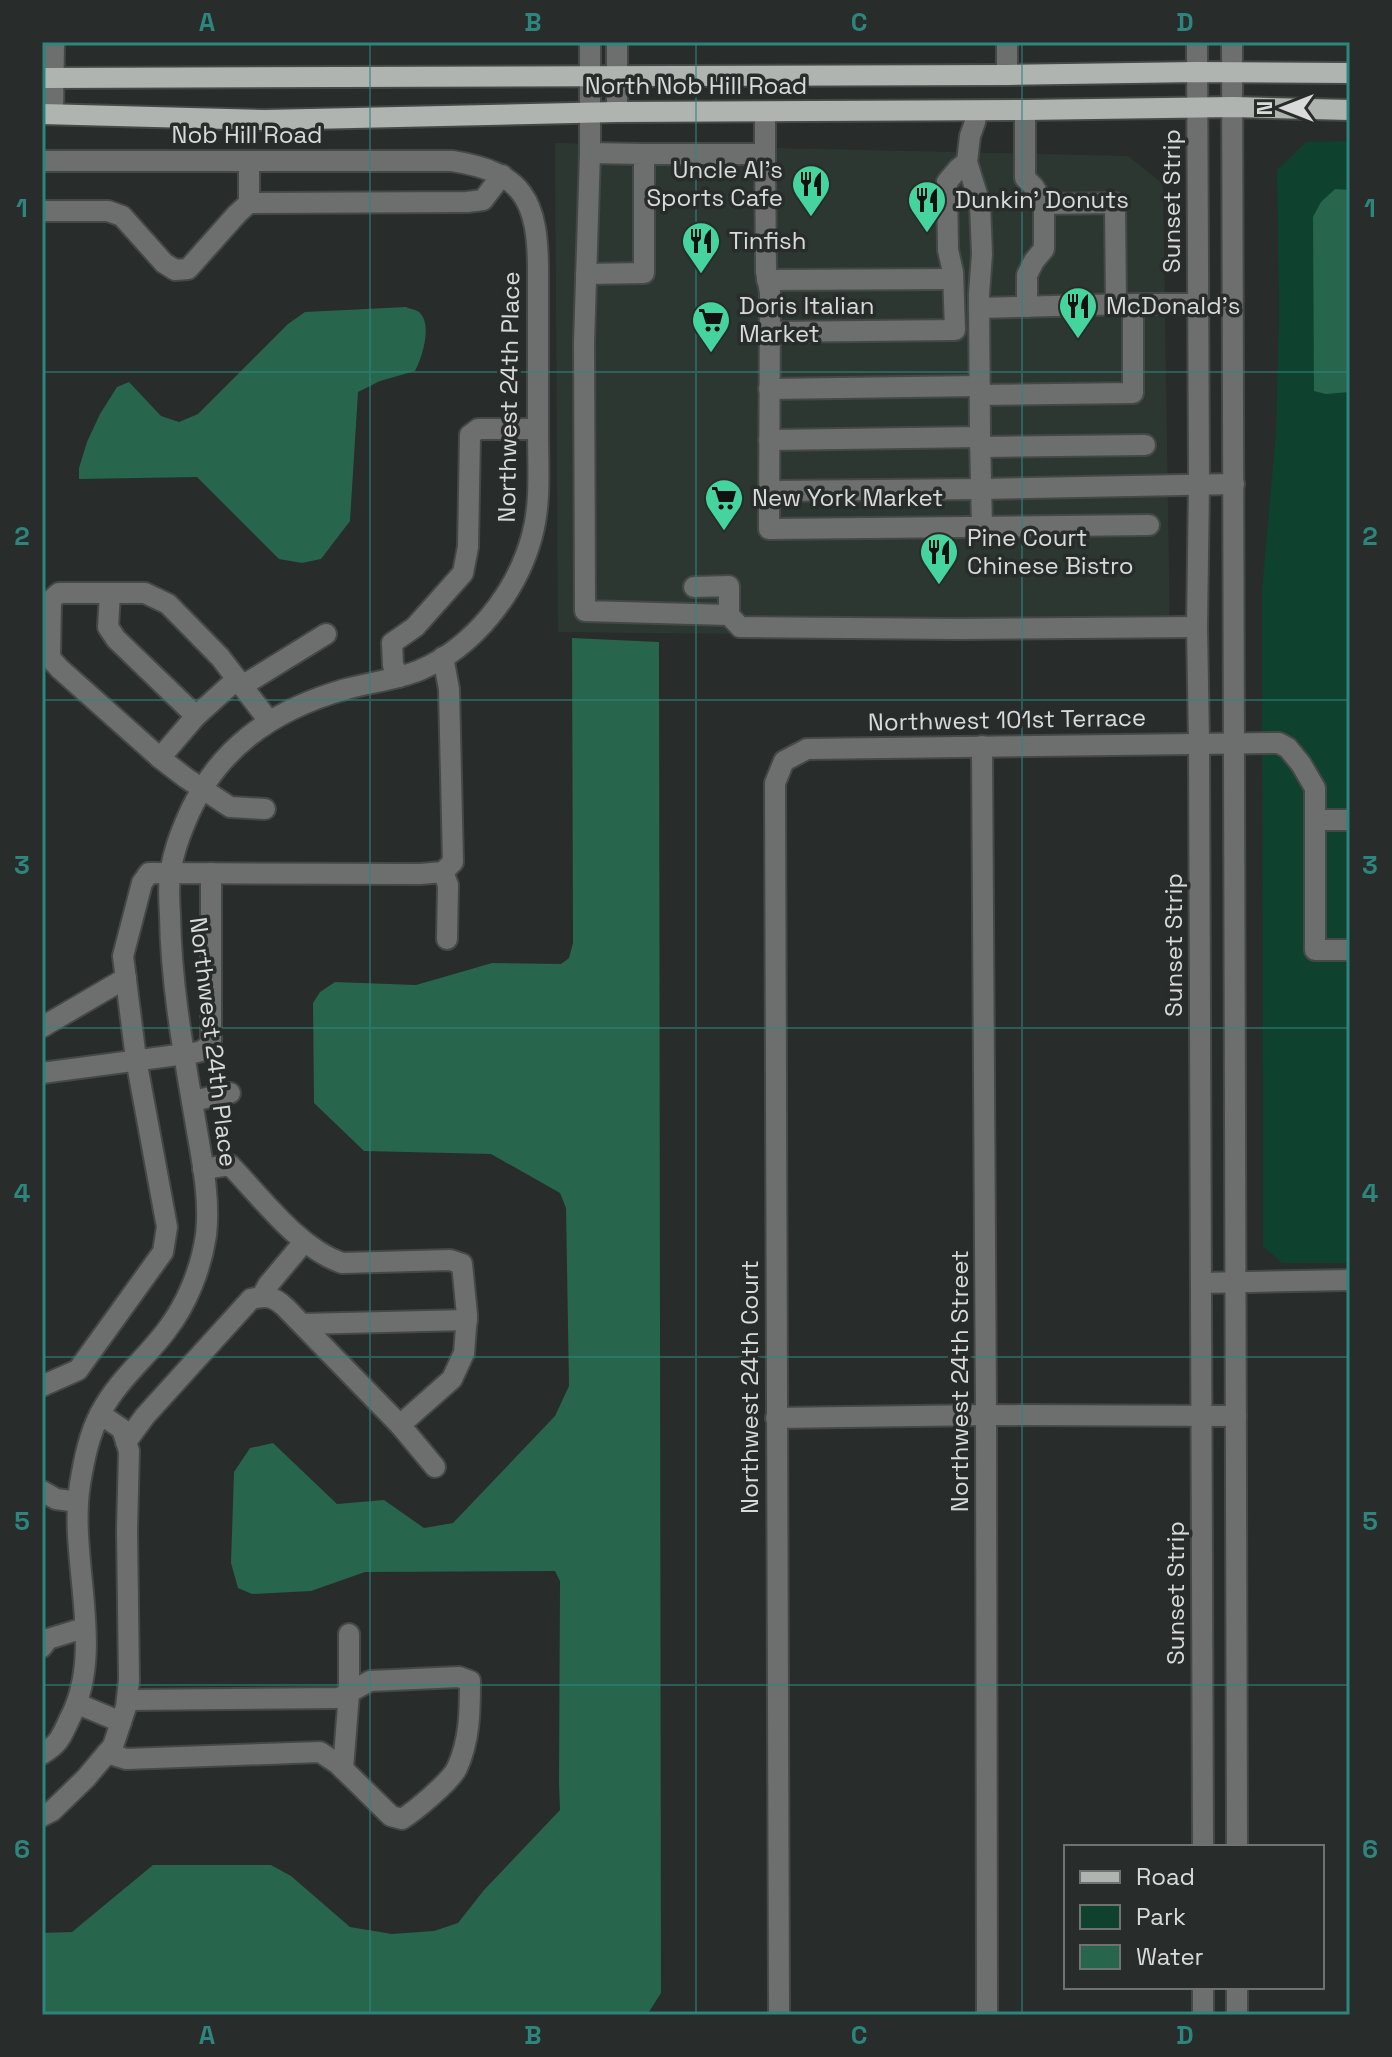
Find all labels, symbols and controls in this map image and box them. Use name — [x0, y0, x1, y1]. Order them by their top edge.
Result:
text: A — [199, 5, 216, 39]
text: B — [524, 5, 542, 39]
text: C — [851, 5, 867, 39]
text: D — [1176, 5, 1194, 39]
north arrow — [1244, 68, 1324, 148]
street label: North Nob Hill Road — [585, 70, 807, 101]
text: N — [1250, 101, 1278, 115]
street label: Nob Hill Road — [172, 119, 322, 150]
street label: Sunset Strip — [1156, 129, 1187, 273]
place label: Uncle Al's Sports Cafe — [646, 154, 783, 213]
restaurant icon: Uncle Al's Sports Cafe — [790, 163, 832, 218]
restaurant icon: Dunkin' Donuts — [906, 179, 948, 234]
place label: Dunkin' Donuts — [955, 184, 1129, 215]
text: 1 — [16, 191, 28, 225]
text: 1 — [1364, 191, 1376, 225]
restaurant icon: Tinfish — [680, 220, 722, 275]
place label: Tinfish — [729, 225, 806, 256]
street label: Northwest 24th Place — [491, 271, 526, 523]
restaurant icon: McDonald's — [1057, 285, 1099, 340]
place label: Doris Italian Market — [739, 290, 874, 349]
place label: McDonald's — [1106, 290, 1240, 321]
supermarket icon: Doris Italian Market — [690, 299, 732, 354]
supermarket icon: New York Market — [703, 477, 745, 532]
place label: New York Market — [752, 482, 943, 513]
text: 2 — [14, 519, 30, 553]
text: 2 — [1362, 519, 1378, 553]
place label: Pine Court Chinese Bistro — [967, 522, 1134, 581]
restaurant icon: Pine Court Chinese Bistro — [918, 531, 960, 586]
street label: Northwest 101st Terrace — [868, 702, 1146, 737]
text: 3 — [14, 848, 30, 882]
text: 3 — [1362, 848, 1378, 882]
street label: Sunset Strip — [1158, 873, 1189, 1017]
street label: Northwest 24th Place — [183, 915, 244, 1169]
text: 4 — [14, 1176, 30, 1210]
text: 4 — [1362, 1176, 1378, 1210]
street label: Northwest 24th Street — [944, 1250, 975, 1512]
street label: Northwest 24th Court — [734, 1260, 765, 1514]
text: 5 — [14, 1504, 30, 1538]
text: 5 — [1362, 1504, 1378, 1538]
street label: Sunset Strip — [1160, 1521, 1191, 1665]
text: 6 — [14, 1832, 30, 1866]
text: 6 — [1362, 1832, 1378, 1866]
legend — [1064, 1845, 1324, 1989]
text: Road — [1136, 1861, 1195, 1892]
text: Park — [1136, 1901, 1186, 1932]
text: Water — [1136, 1941, 1204, 1972]
text: A — [199, 2018, 216, 2052]
text: B — [524, 2018, 542, 2052]
text: C — [851, 2018, 867, 2052]
text: D — [1176, 2018, 1194, 2052]

